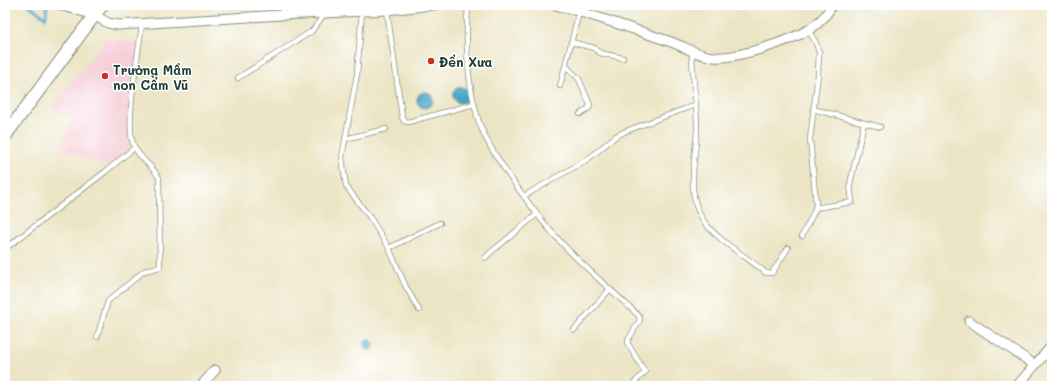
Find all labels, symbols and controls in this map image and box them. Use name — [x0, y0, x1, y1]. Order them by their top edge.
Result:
place label: Đền Xưa — [439, 53, 493, 70]
marker: Đền Xưa — [426, 56, 436, 66]
place label: Trường Mầm non Cẩm Vũ — [113, 61, 192, 93]
marker: Trường Mầm non Cẩm Vũ — [100, 71, 110, 81]

